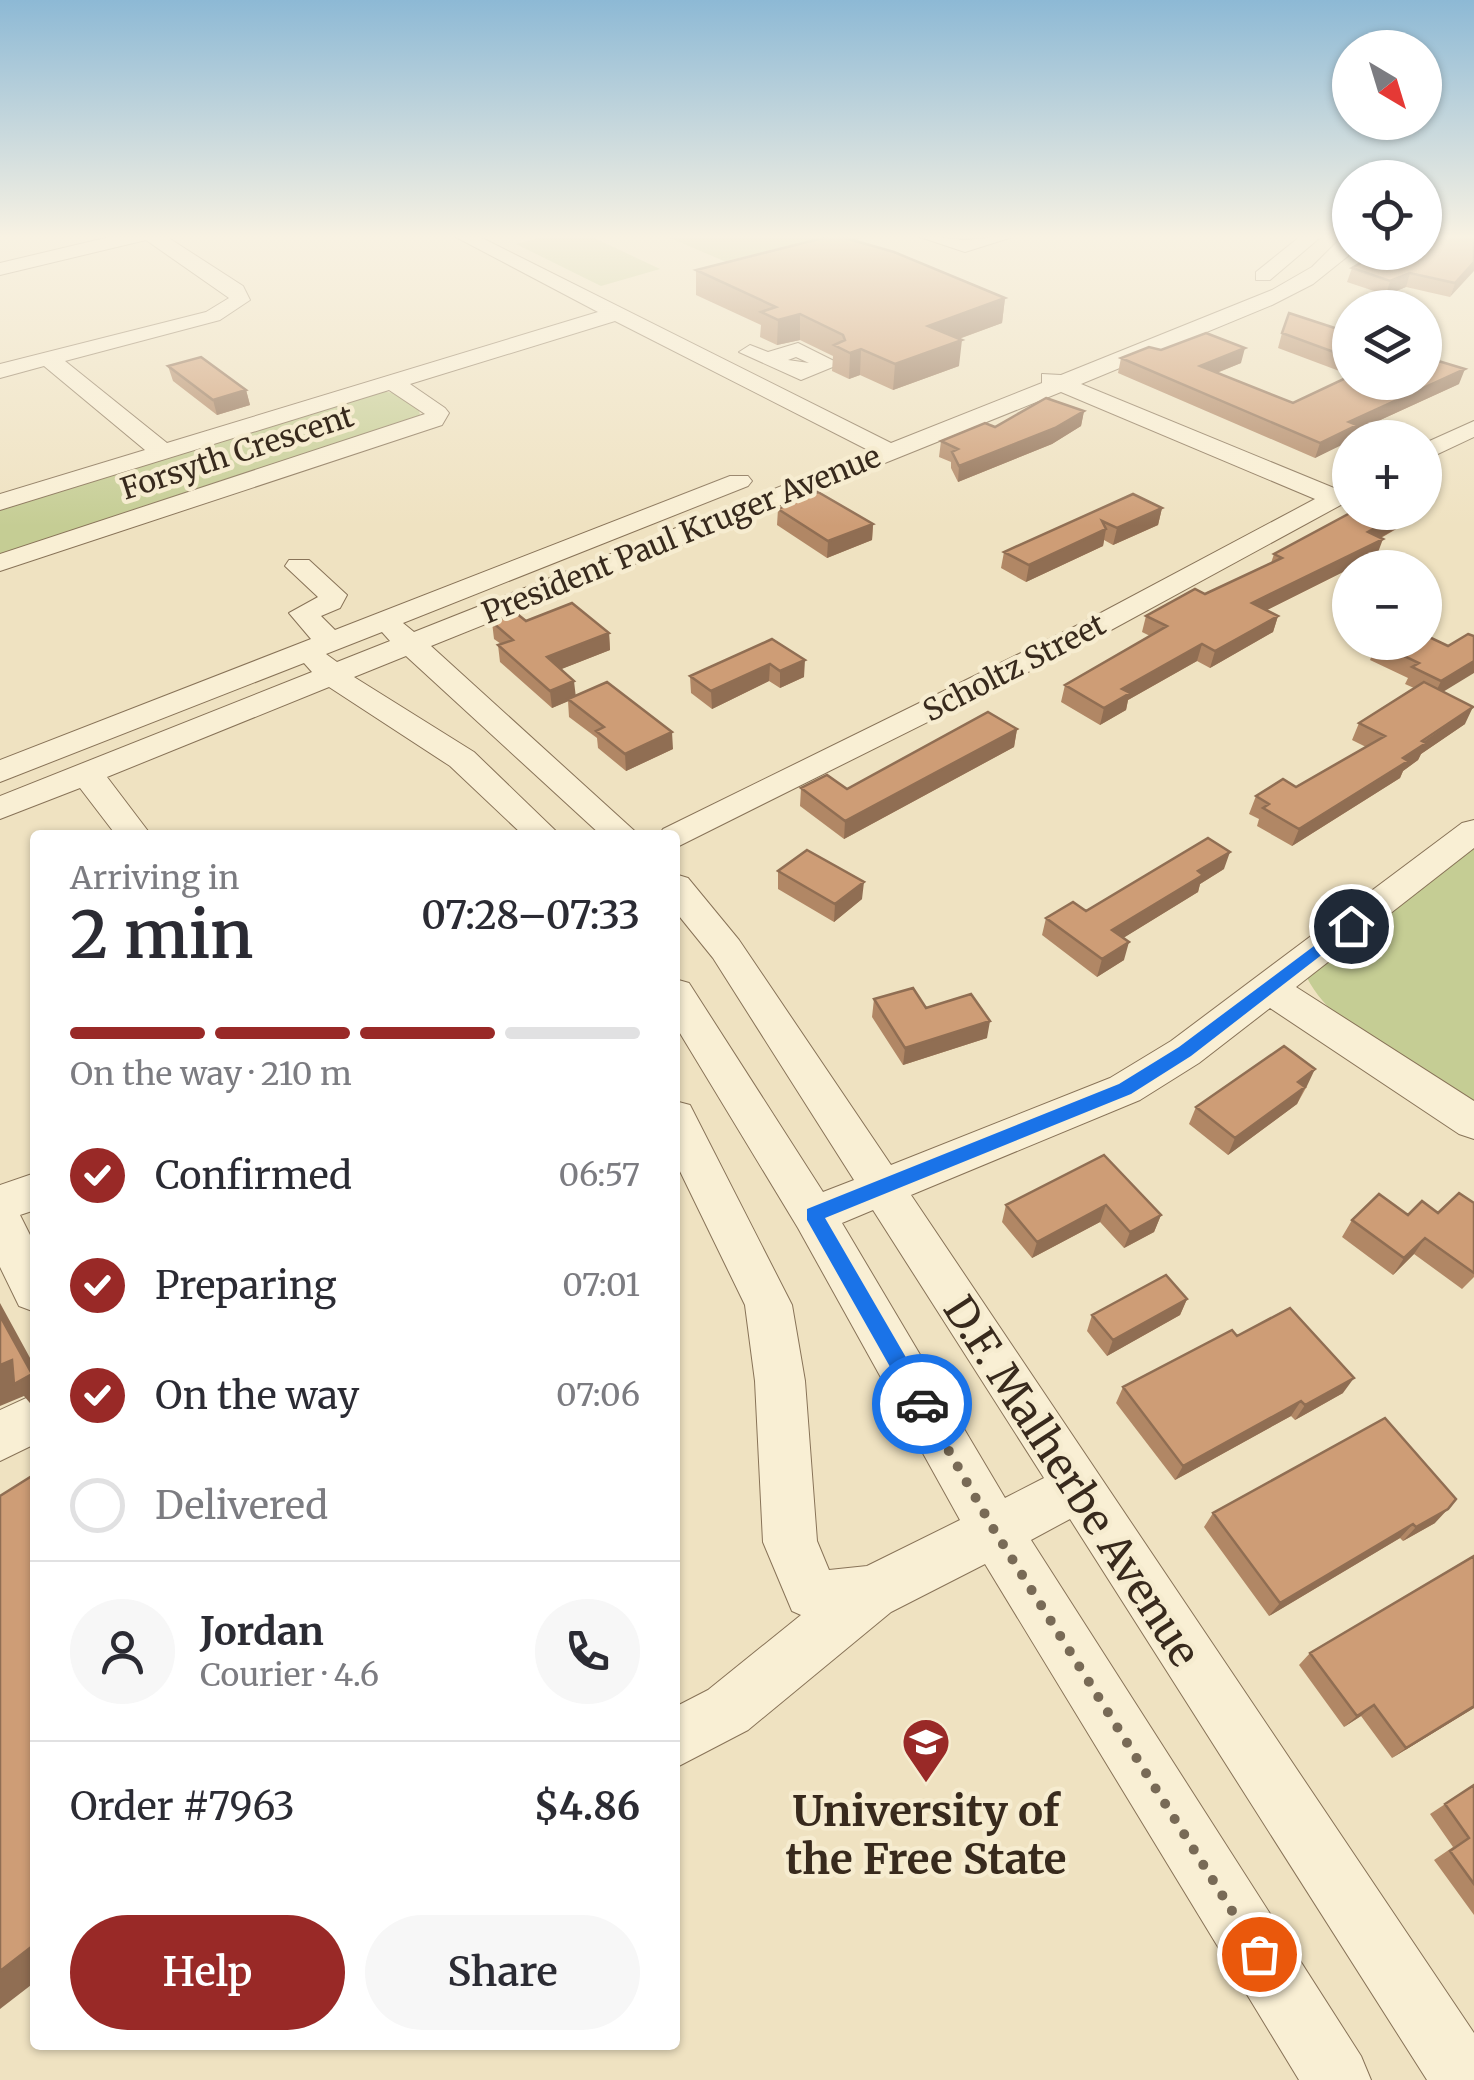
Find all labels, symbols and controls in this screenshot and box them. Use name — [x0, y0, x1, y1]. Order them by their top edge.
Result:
north arrow — [1332, 30, 1442, 140]
map controls — [1332, 30, 1442, 660]
button: locate — [1332, 160, 1442, 270]
button: layers — [1332, 290, 1442, 400]
street label: Forsyth Crescent — [116, 396, 358, 508]
button: + — [1332, 420, 1442, 530]
street label: President Paul Kruger Avenue — [476, 436, 886, 632]
button: − — [1332, 550, 1442, 660]
street label: Scholtz Street — [916, 605, 1112, 729]
text: Arriving in — [70, 858, 239, 898]
pin — [1309, 884, 1394, 969]
text: 07:28–07:33 — [421, 892, 640, 939]
text: 2 min — [70, 894, 254, 976]
icon: home — [1324, 899, 1379, 954]
text: On the way · 210 m — [70, 1054, 352, 1094]
icon: check — [70, 1148, 125, 1203]
text: Confirmed — [155, 1152, 352, 1199]
text: 06:57 — [558, 1155, 640, 1195]
icon: check — [70, 1258, 125, 1313]
text: Preparing — [155, 1262, 337, 1309]
text: 07:01 — [562, 1265, 640, 1305]
street label: D.F. Malherbe Avenue — [933, 1286, 1211, 1676]
courier — [872, 1354, 972, 1454]
icon: check — [70, 1368, 125, 1423]
text: On the way — [155, 1372, 359, 1419]
text: 07:06 — [556, 1375, 640, 1415]
icon: car — [895, 1377, 950, 1432]
text: Delivered — [155, 1482, 328, 1529]
button: person — [70, 1599, 175, 1704]
button: phone — [535, 1599, 640, 1704]
text: Jordan — [200, 1608, 324, 1655]
text: Courier · 4.6 — [200, 1655, 379, 1695]
school or university icon: University of the Free State — [900, 1716, 952, 1784]
text: Order #7963 — [70, 1783, 295, 1830]
text: $4.86 — [534, 1783, 640, 1830]
place label: University of the Free State — [785, 1785, 1067, 1885]
pin — [1217, 1912, 1302, 1997]
button: Help — [70, 1915, 345, 2030]
button: Share — [365, 1915, 640, 2030]
icon: bag — [1232, 1927, 1287, 1982]

